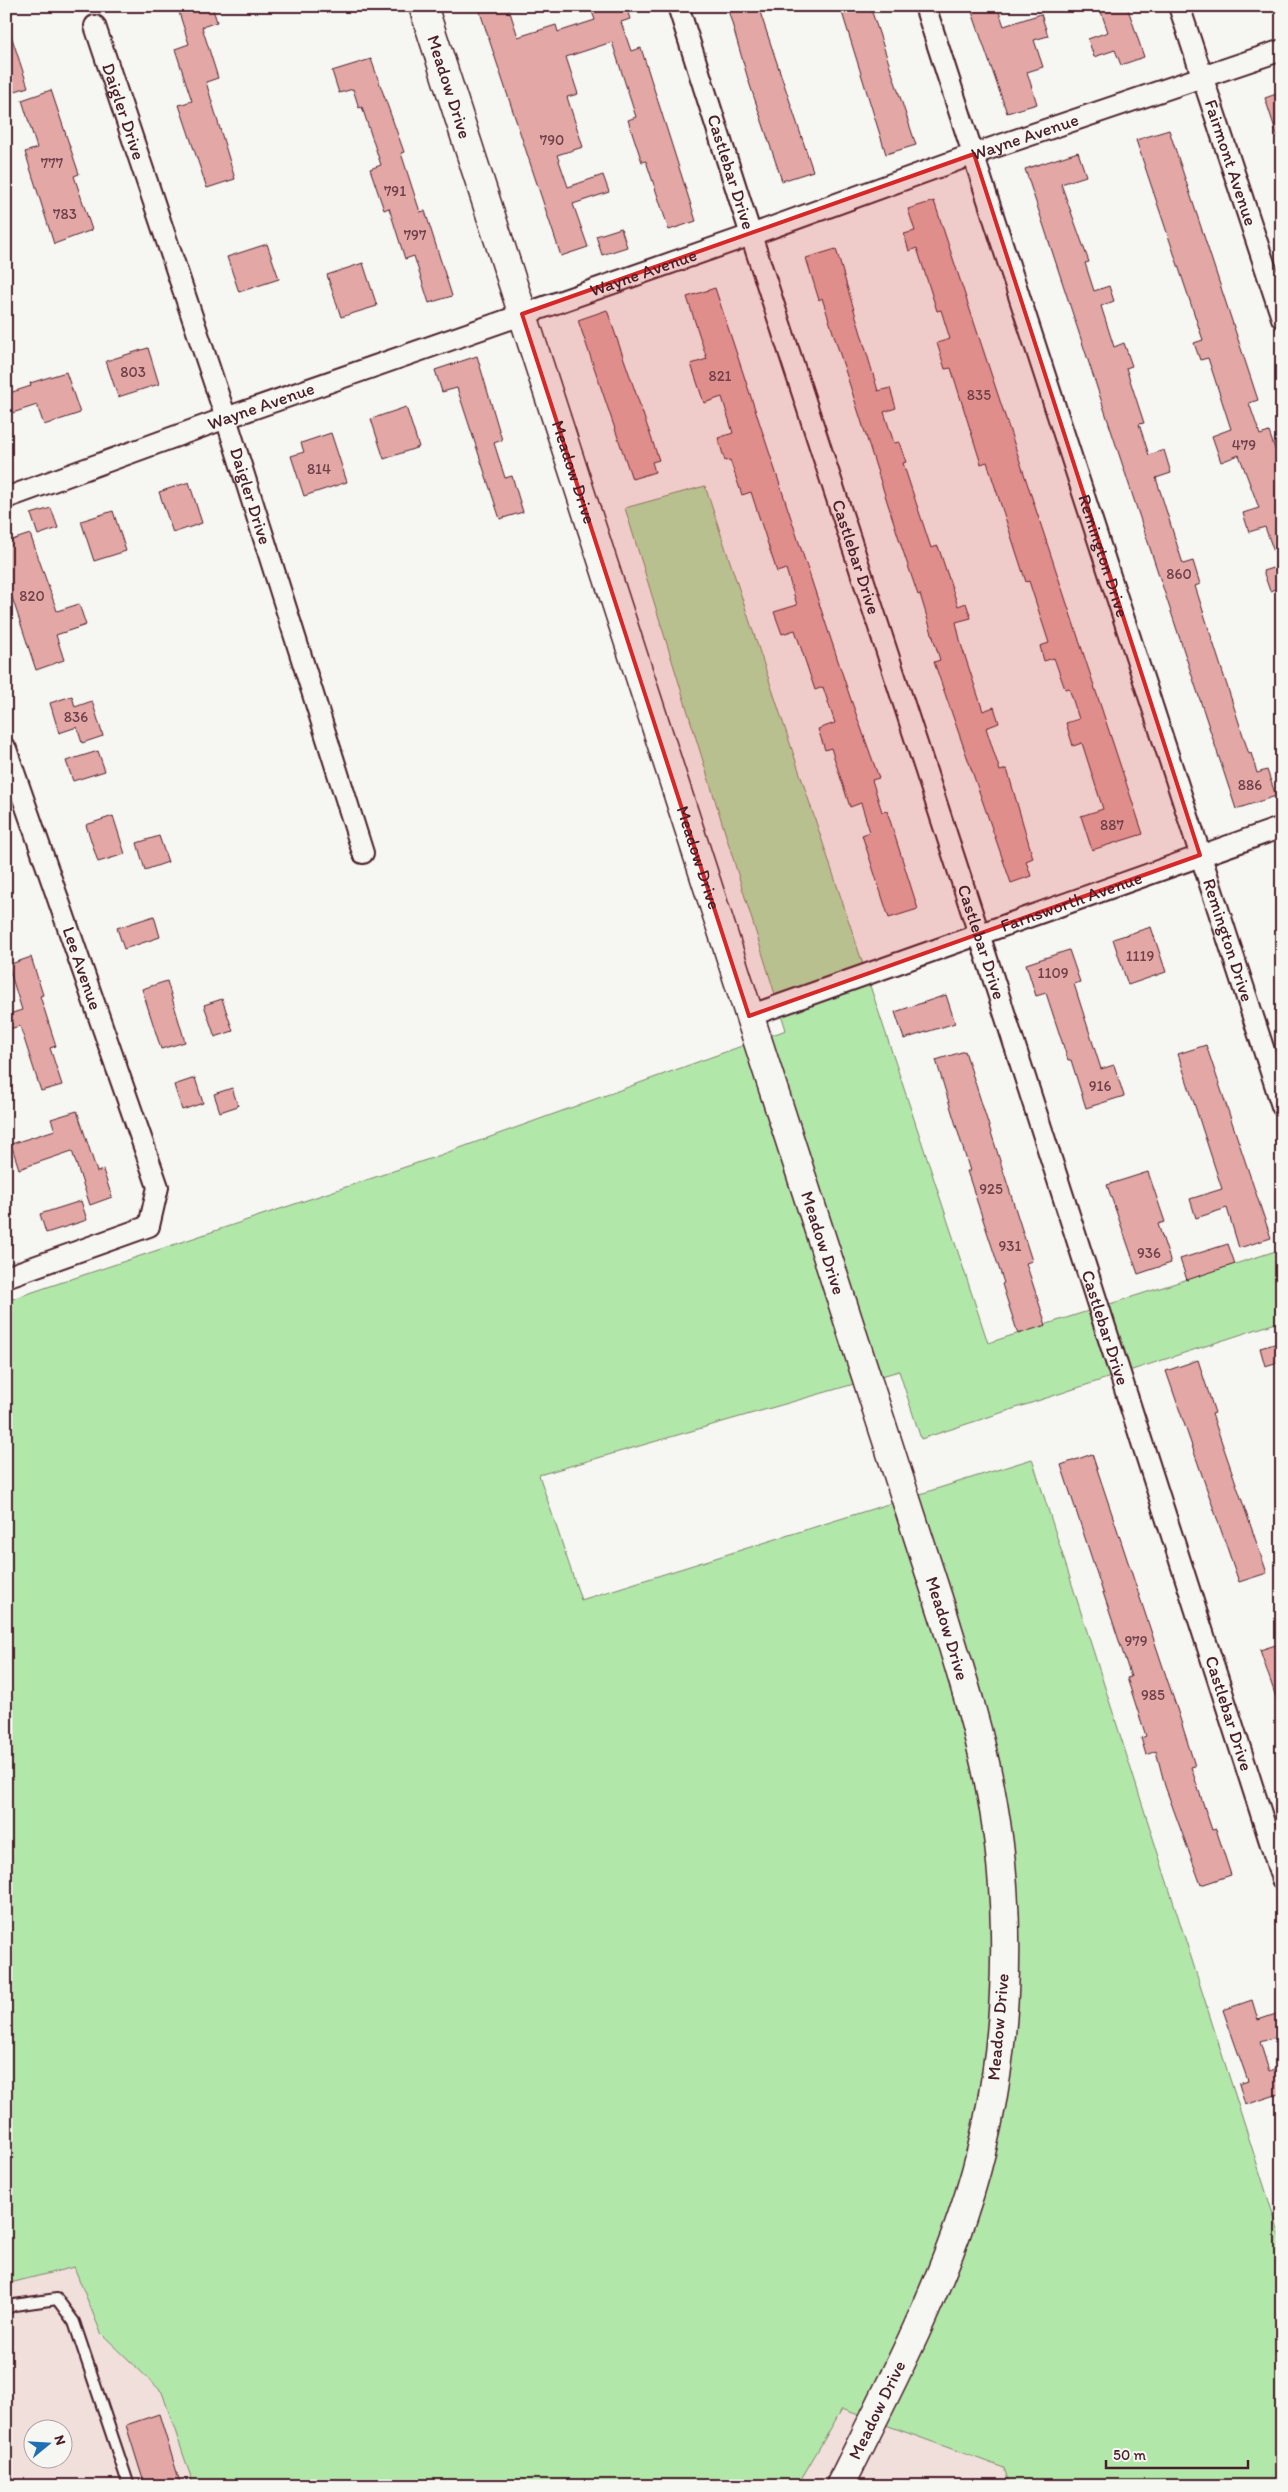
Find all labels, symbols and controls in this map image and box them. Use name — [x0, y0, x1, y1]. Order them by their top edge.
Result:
street label: Meadow Drive — [422, 32, 476, 141]
street label: Daigler Drive — [97, 60, 150, 163]
street label: Fairmont Avenue — [1200, 97, 1262, 229]
street label: Wayne Avenue — [968, 109, 1081, 165]
street label: Castlebar Drive — [702, 111, 759, 232]
house number: 790 — [540, 131, 564, 149]
house number: 777 — [41, 154, 64, 172]
house number: 791 — [384, 182, 406, 200]
house number: 783 — [53, 205, 77, 223]
house number: 797 — [404, 226, 427, 244]
street label: Wayne Avenue — [587, 244, 700, 301]
house number: 803 — [120, 363, 146, 381]
house number: 821 — [708, 367, 732, 385]
street label: Wayne Avenue — [204, 377, 317, 435]
house number: 835 — [967, 386, 991, 404]
street label: Meadow Drive — [547, 418, 601, 527]
house number: 479 — [1232, 436, 1256, 454]
street label: Daigler Drive — [225, 445, 276, 547]
house number: 814 — [307, 460, 331, 478]
street label: Remington Drive — [1073, 491, 1134, 620]
street label: Castlebar Drive — [827, 497, 885, 617]
house number: 860 — [1166, 565, 1192, 583]
house number: 820 — [19, 587, 45, 605]
house number: 836 — [64, 708, 88, 726]
house number: 886 — [1238, 776, 1262, 794]
street label: Meadow Drive — [671, 803, 725, 912]
house number: 887 — [1100, 816, 1124, 834]
street label: Farnsworth Avenue — [998, 866, 1145, 937]
street label: Remington Drive — [1198, 876, 1258, 1004]
street label: Castlebar Drive — [953, 882, 1010, 1002]
street label: Lee Avenue — [57, 924, 107, 1013]
house number: 1119 — [1126, 947, 1155, 965]
house number: 1109 — [1037, 964, 1069, 982]
house number: 916 — [1089, 1077, 1111, 1095]
house number: 925 — [979, 1180, 1003, 1198]
street label: Meadow Drive — [796, 1188, 850, 1298]
house number: 931 — [999, 1237, 1022, 1255]
house number: 936 — [1137, 1244, 1161, 1262]
street label: Castlebar Drive — [1076, 1267, 1134, 1388]
street label: Meadow Drive — [921, 1574, 974, 1683]
house number: 979 — [1124, 1632, 1148, 1650]
street label: Castlebar Drive — [1200, 1653, 1258, 1774]
house number: 985 — [1141, 1686, 1165, 1704]
street label: Meadow Drive — [982, 1972, 1014, 2082]
street label: Meadow Drive — [844, 2357, 910, 2463]
north arrow — [22, 2420, 72, 2470]
text: N — [50, 2433, 69, 2447]
scale bar — [1106, 2437, 1248, 2469]
text: 50 m — [1113, 2446, 1146, 2464]

